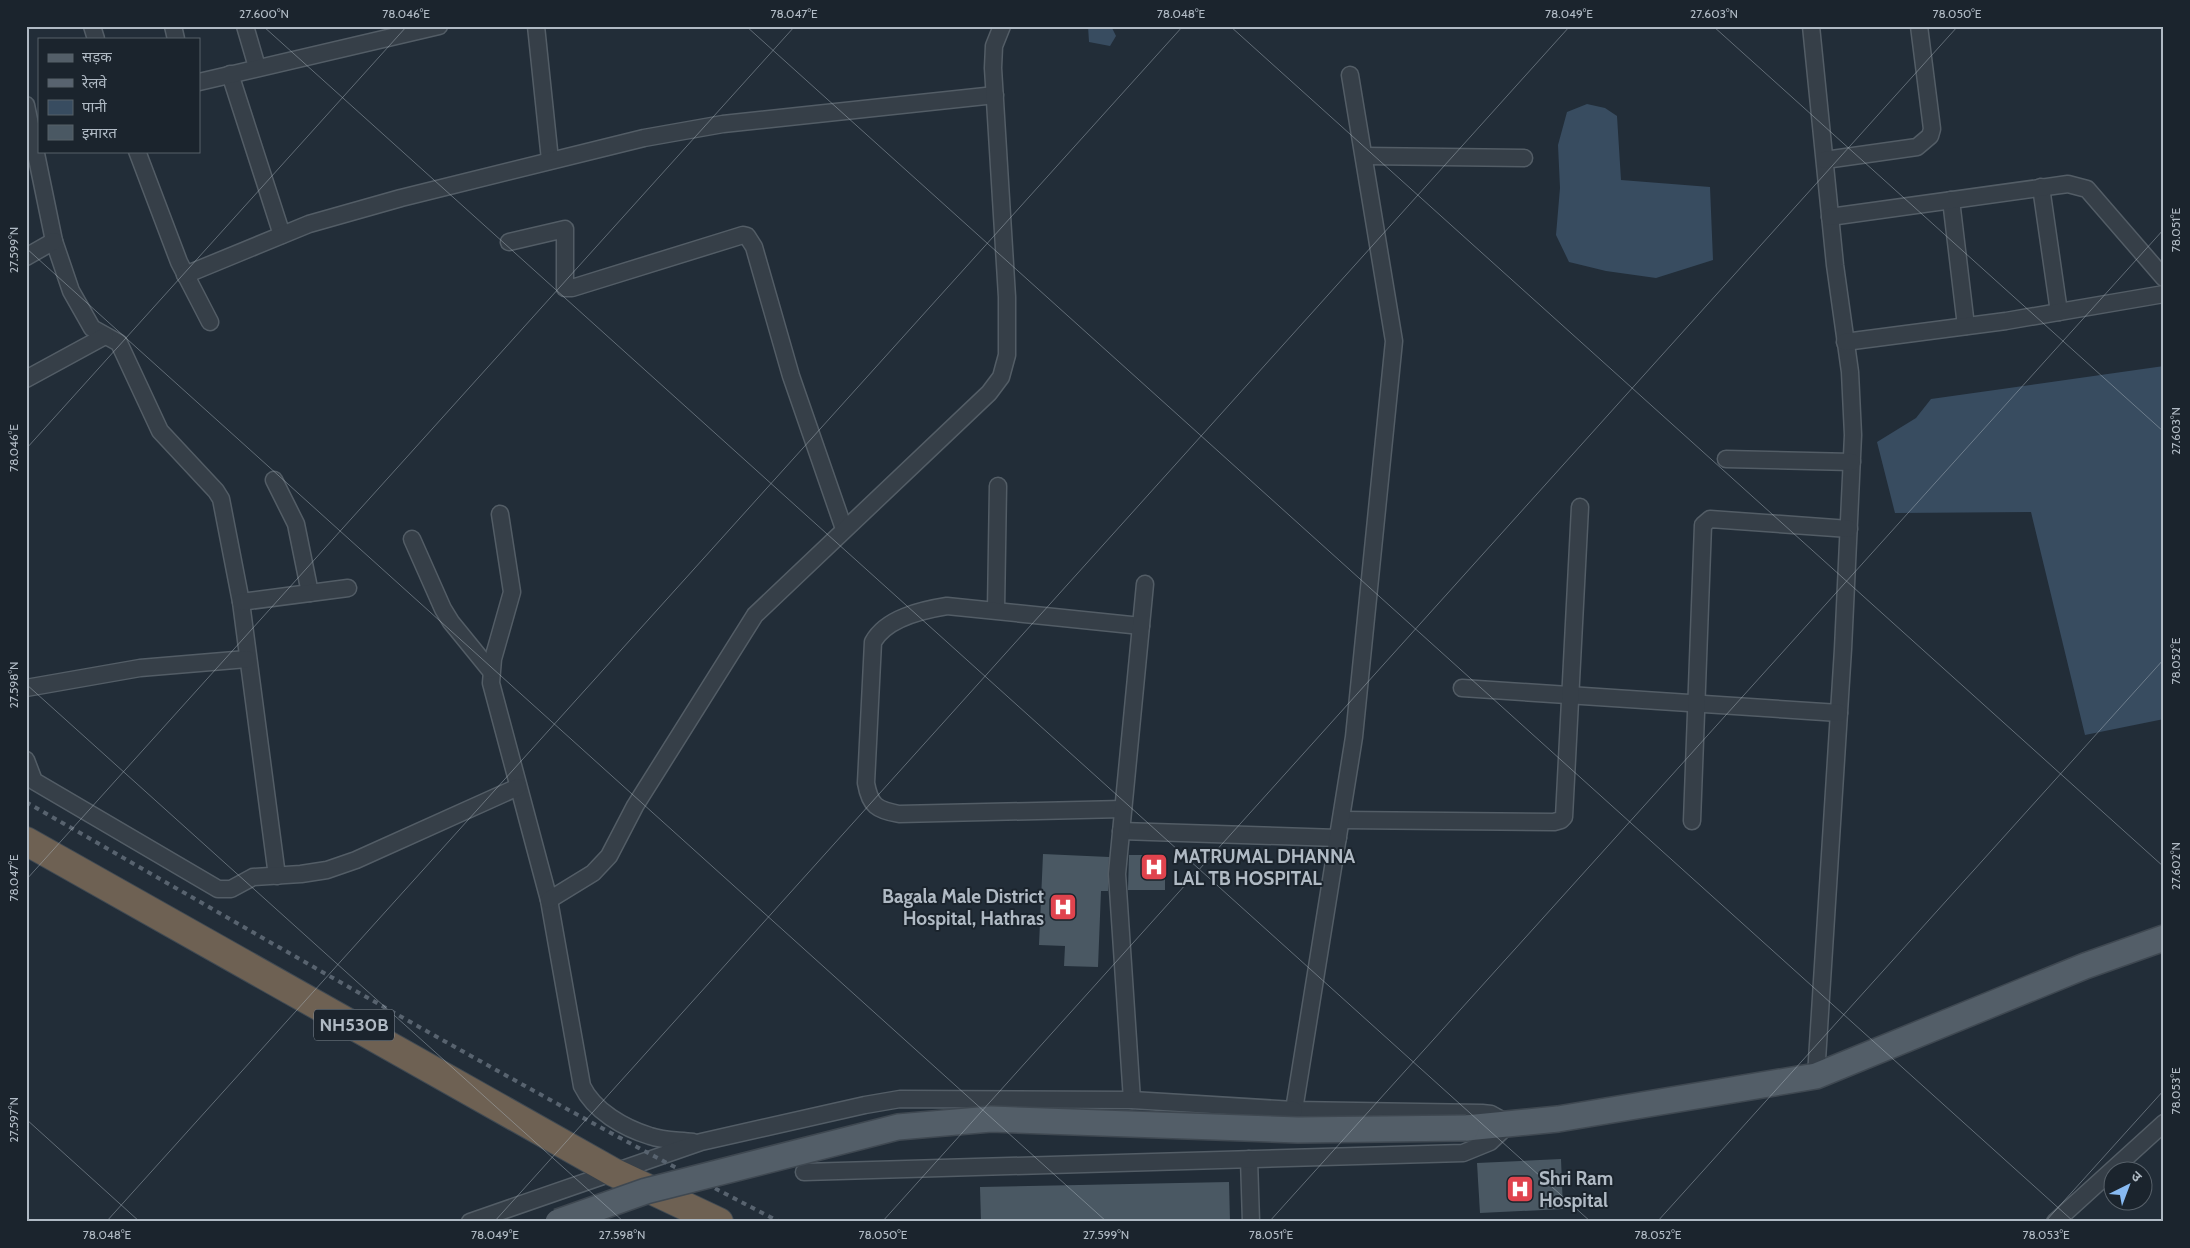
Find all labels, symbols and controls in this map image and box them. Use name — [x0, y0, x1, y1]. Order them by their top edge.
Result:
text: 27.600°N — [239, 6, 289, 21]
text: 78.046°E — [382, 6, 430, 21]
text: 78.047°E — [770, 6, 818, 21]
text: 78.048°E — [1157, 6, 1206, 21]
text: 78.049°E — [1545, 6, 1593, 21]
text: 27.603°N — [1690, 6, 1738, 21]
text: 78.050°E — [1933, 6, 1982, 21]
legend — [38, 38, 200, 152]
text: सड़क — [82, 48, 112, 66]
text: रेलवे — [81, 74, 107, 92]
text: पानी — [82, 98, 108, 116]
text: इमारत — [82, 124, 117, 142]
text: 78.051°E — [2168, 207, 2183, 252]
text: 27.599°N — [6, 227, 21, 273]
text: 27.603°N — [2168, 407, 2183, 455]
text: 78.046°E — [6, 424, 21, 472]
text: 78.052°E — [2168, 637, 2183, 684]
text: 27.598°N — [6, 662, 21, 708]
text: 27.602°N — [2168, 842, 2183, 890]
place label: MATRUMAL DHANNA LAL TB HOSPITAL — [1173, 845, 1355, 890]
hospital icon: MATRUMAL DHANNA LAL TB HOSPITAL — [1139, 852, 1169, 882]
text: 78.047°E — [6, 854, 21, 902]
place label: Bagala Male District Hospital, Hathras — [882, 885, 1044, 930]
hospital icon: Bagala Male District Hospital, Hathras — [1048, 892, 1078, 922]
road number: NH530B — [314, 1010, 394, 1040]
text: 78.053°E — [2168, 1067, 2183, 1115]
text: 27.597°N — [6, 1097, 21, 1143]
north arrow — [2102, 1160, 2152, 1210]
place label: Shri Ram Hospital — [1539, 1167, 1613, 1212]
text: उ — [2128, 1167, 2146, 1186]
hospital icon: Shri Ram Hospital — [1505, 1174, 1535, 1204]
text: 78.048°E — [83, 1227, 132, 1242]
text: 78.049°E — [471, 1227, 519, 1242]
text: 27.598°N — [599, 1227, 645, 1242]
text: 78.050°E — [859, 1227, 908, 1242]
text: 27.599°N — [1083, 1227, 1129, 1242]
text: 78.051°E — [1249, 1227, 1294, 1242]
text: 78.052°E — [1635, 1227, 1682, 1242]
text: 78.053°E — [2022, 1227, 2070, 1242]

